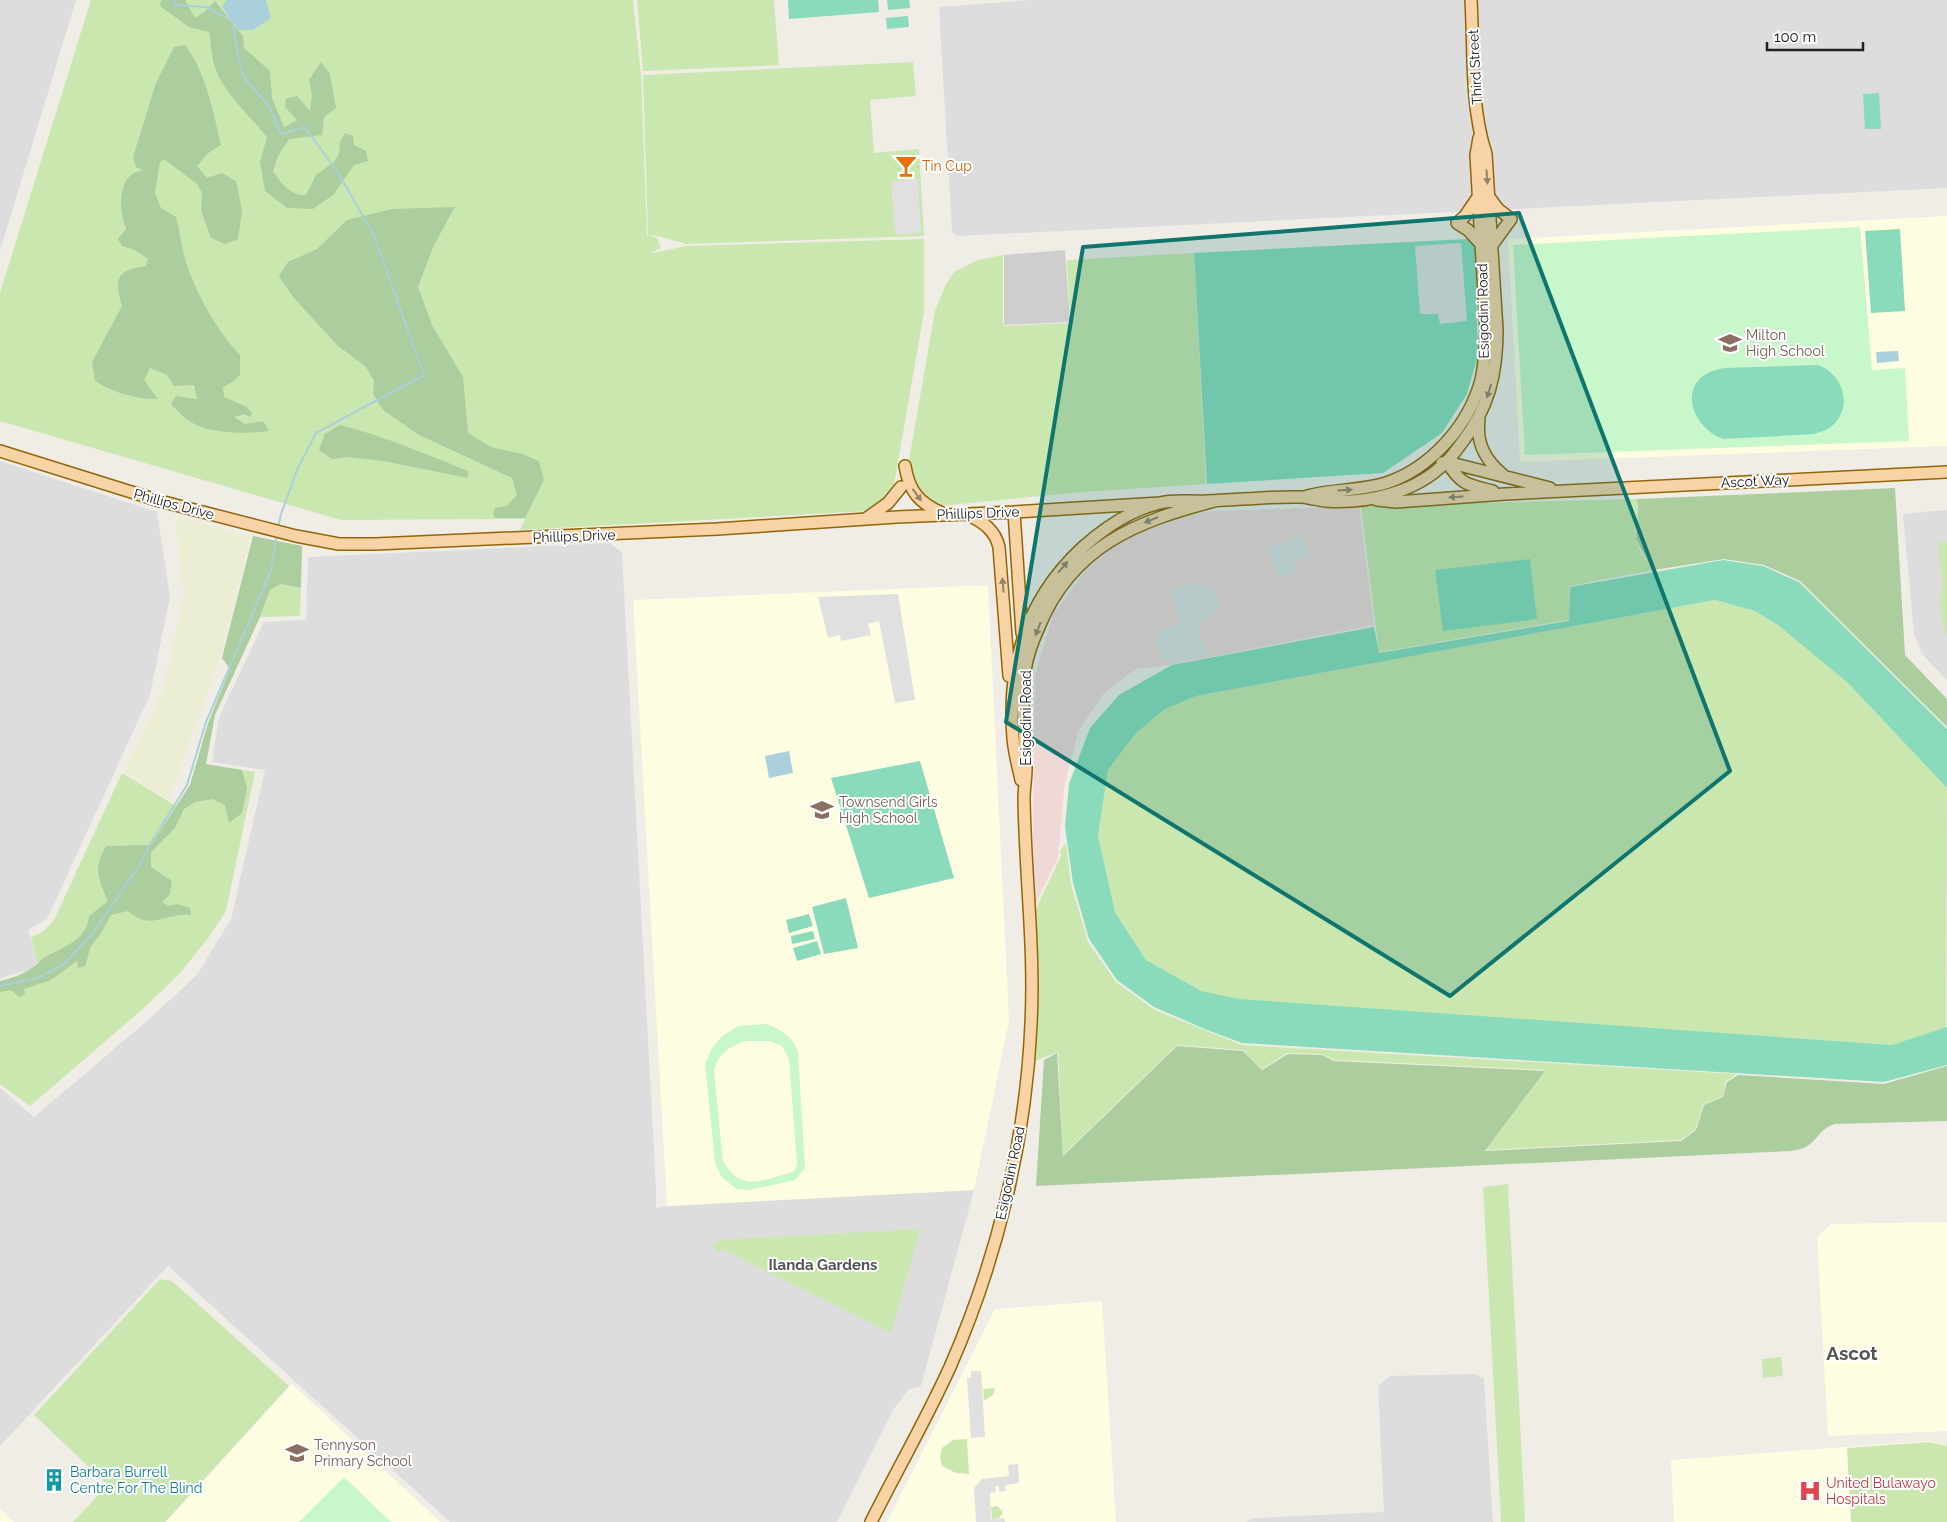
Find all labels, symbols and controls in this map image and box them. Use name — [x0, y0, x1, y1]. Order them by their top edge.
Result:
scale bar — [1767, 20, 1863, 52]
text: 100 m — [1774, 28, 1816, 46]
street label: Third Street — [1465, 29, 1485, 105]
bar icon: Tin Cup — [893, 153, 919, 179]
place label: Tin Cup — [922, 158, 972, 174]
one-way arrow — [1484, 169, 1492, 185]
street label: Esigodini Road — [1474, 263, 1492, 359]
place label: Milton High School — [1746, 327, 1825, 359]
school or university icon: Milton High School — [1717, 330, 1743, 356]
one-way arrow — [1485, 384, 1493, 399]
street label: Ascot Way — [1720, 471, 1790, 491]
one-way arrow — [1337, 485, 1353, 493]
street label: Phillips Drive — [132, 486, 216, 522]
one-way arrow — [912, 488, 922, 502]
one-way arrow — [1448, 494, 1464, 502]
street label: Phillips Drive — [936, 504, 1020, 522]
one-way arrow — [1144, 516, 1158, 524]
street label: Phillips Drive — [532, 527, 616, 545]
one-way arrow — [1057, 562, 1069, 574]
one-way arrow — [999, 576, 1007, 592]
one-way arrow — [1034, 622, 1042, 637]
street label: Esigodini Road — [1018, 670, 1034, 766]
place label: Townsend Girls High School — [839, 794, 938, 826]
school or university icon: Townsend Girls High School — [809, 797, 835, 823]
street label: Esigodini Road — [992, 1125, 1028, 1221]
district label: Ilanda Gardens — [769, 1256, 877, 1274]
district label: Ascot — [1826, 1342, 1878, 1364]
place label: Tennyson Primary School — [314, 1437, 412, 1469]
school or university icon: Tennyson Primary School — [284, 1440, 310, 1466]
place label: Barbara Burrell Centre For The Blind — [70, 1464, 203, 1496]
building icon: Barbara Burrell Centre For The Blind — [41, 1467, 67, 1493]
place label: United Bulawayo Hospitals — [1826, 1475, 1936, 1507]
hospital icon: United Bulawayo Hospitals — [1797, 1478, 1823, 1504]

